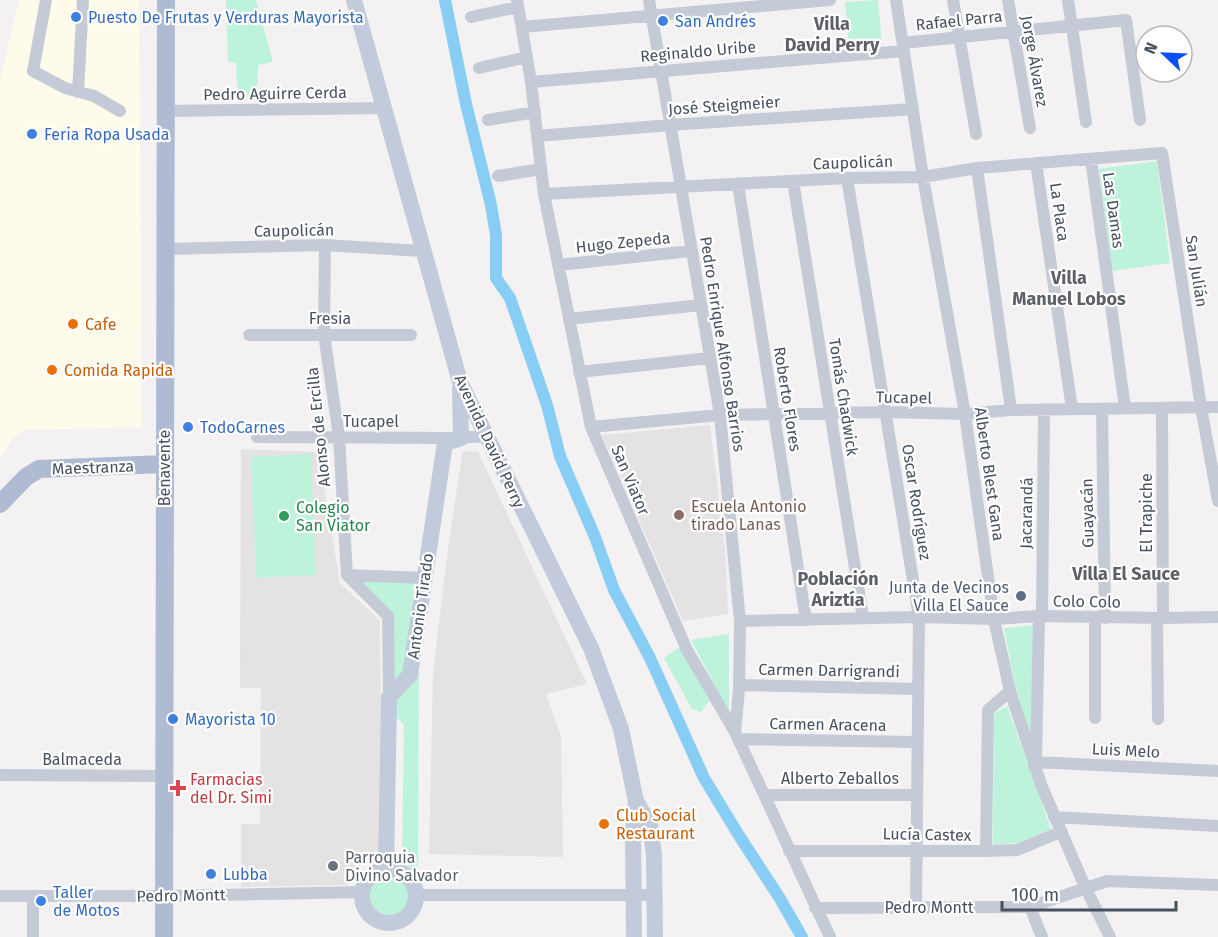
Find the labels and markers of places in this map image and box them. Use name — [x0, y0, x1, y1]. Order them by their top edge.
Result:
place label: Puesto De Frutas y Verduras Mayorista — [88, 8, 364, 27]
marker: Puesto De Frutas y Verduras Mayorista — [69, 10, 83, 24]
place label: San Andrés — [675, 12, 756, 31]
marker: San Andrés — [656, 14, 670, 28]
place label: Feria Ropa Usada — [44, 125, 170, 144]
marker: Feria Ropa Usada — [25, 127, 39, 141]
place label: Cafe — [85, 315, 116, 334]
marker: Cafe — [66, 317, 80, 331]
place label: Comida Rapida — [64, 361, 173, 380]
marker: Comida Rapida — [45, 363, 59, 377]
place label: TodoCarnes — [200, 418, 285, 437]
marker: TodoCarnes — [181, 420, 195, 434]
place label: Escuela Antonio tirado Lanas — [691, 497, 807, 534]
place label: Colegio San Viator — [296, 498, 371, 535]
marker: Escuela Antonio tirado Lanas — [672, 508, 686, 522]
marker: Colegio San Viator — [277, 509, 291, 523]
place label: Junta de Vecinos Villa El Sauce — [889, 578, 1009, 615]
marker: Junta de Vecinos Villa El Sauce — [1014, 589, 1028, 603]
place label: Mayorista 10 — [185, 710, 276, 729]
marker: Mayorista 10 — [166, 712, 180, 726]
place label: Farmacias del Dr. Simi — [190, 770, 272, 807]
marker: Farmacias del Dr. Simi — [171, 781, 185, 795]
place label: Club Social Restaurant — [616, 806, 696, 843]
marker: Club Social Restaurant — [597, 817, 611, 831]
place label: Parroquia Divino Salvador — [345, 848, 459, 885]
marker: Parroquia Divino Salvador — [326, 859, 340, 873]
place label: Lubba — [223, 865, 268, 884]
marker: Lubba — [204, 867, 218, 881]
place label: Taller de Motos — [53, 883, 120, 920]
marker: Taller de Motos — [34, 894, 48, 908]

